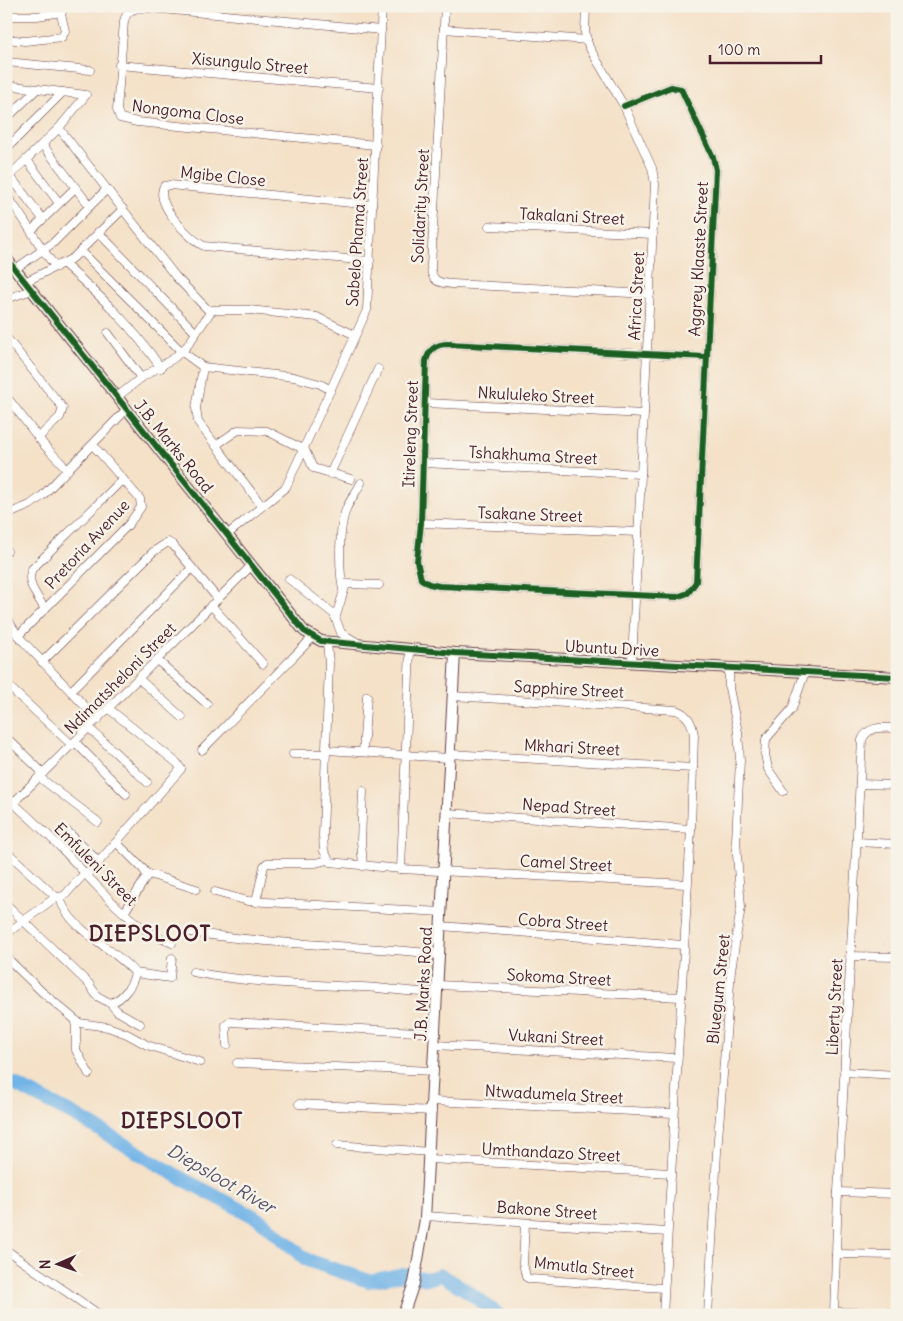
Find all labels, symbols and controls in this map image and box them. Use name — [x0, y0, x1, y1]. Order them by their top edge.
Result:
scale bar — [710, 32, 822, 64]
text: 100 m — [718, 40, 760, 59]
street label: Xisungulo Street — [191, 48, 310, 78]
street label: Nongoma Close — [131, 95, 245, 129]
street label: Solidarity Street — [407, 148, 433, 264]
street label: Sabelo Phama Street — [342, 156, 372, 307]
street label: Mgibe Close — [179, 162, 267, 190]
street label: Aggrey Klaaste Street — [684, 180, 712, 337]
street label: Takalani Street — [519, 203, 626, 229]
street label: Africa Street — [624, 250, 648, 341]
street label: Itireleng Street — [398, 380, 422, 488]
street label: Nkululeko Street — [477, 382, 596, 408]
street label: J.B. Marks Road — [130, 395, 218, 497]
street label: Tshakhuma Street — [468, 442, 599, 468]
street label: Pretoria Avenue — [40, 495, 134, 593]
street label: Tsakane Street — [477, 502, 584, 526]
street label: Ndimatsheloni Street — [60, 618, 180, 738]
street label: Ubuntu Drive — [564, 636, 660, 660]
street label: Sapphire Street — [513, 676, 625, 702]
street label: Mkhari Street — [524, 734, 621, 760]
street label: Nepad Street — [522, 794, 617, 820]
street label: Emfuleni Street — [50, 818, 142, 910]
street label: Camel Street — [519, 851, 613, 875]
street label: Cobra Street — [517, 909, 609, 935]
district label: DIEPSLOOT — [89, 920, 211, 947]
street label: J.B. Marks Road — [410, 926, 436, 1042]
street label: Bluegum Street — [702, 932, 734, 1045]
street label: Liberty Street — [821, 957, 847, 1056]
street label: Sokoma Street — [506, 964, 612, 990]
street label: Vukani Street — [508, 1025, 605, 1050]
street label: Ntwadumela Street — [484, 1080, 624, 1108]
district label: DIEPSLOOT — [121, 1107, 243, 1134]
water label: Diepsloot River — [163, 1138, 282, 1220]
street label: Umthandazo Street — [481, 1138, 622, 1166]
street label: Bakone Street — [496, 1196, 599, 1224]
north arrow — [32, 1238, 82, 1288]
street label: Mmutla Street — [533, 1252, 636, 1282]
text: N — [36, 1259, 54, 1270]

